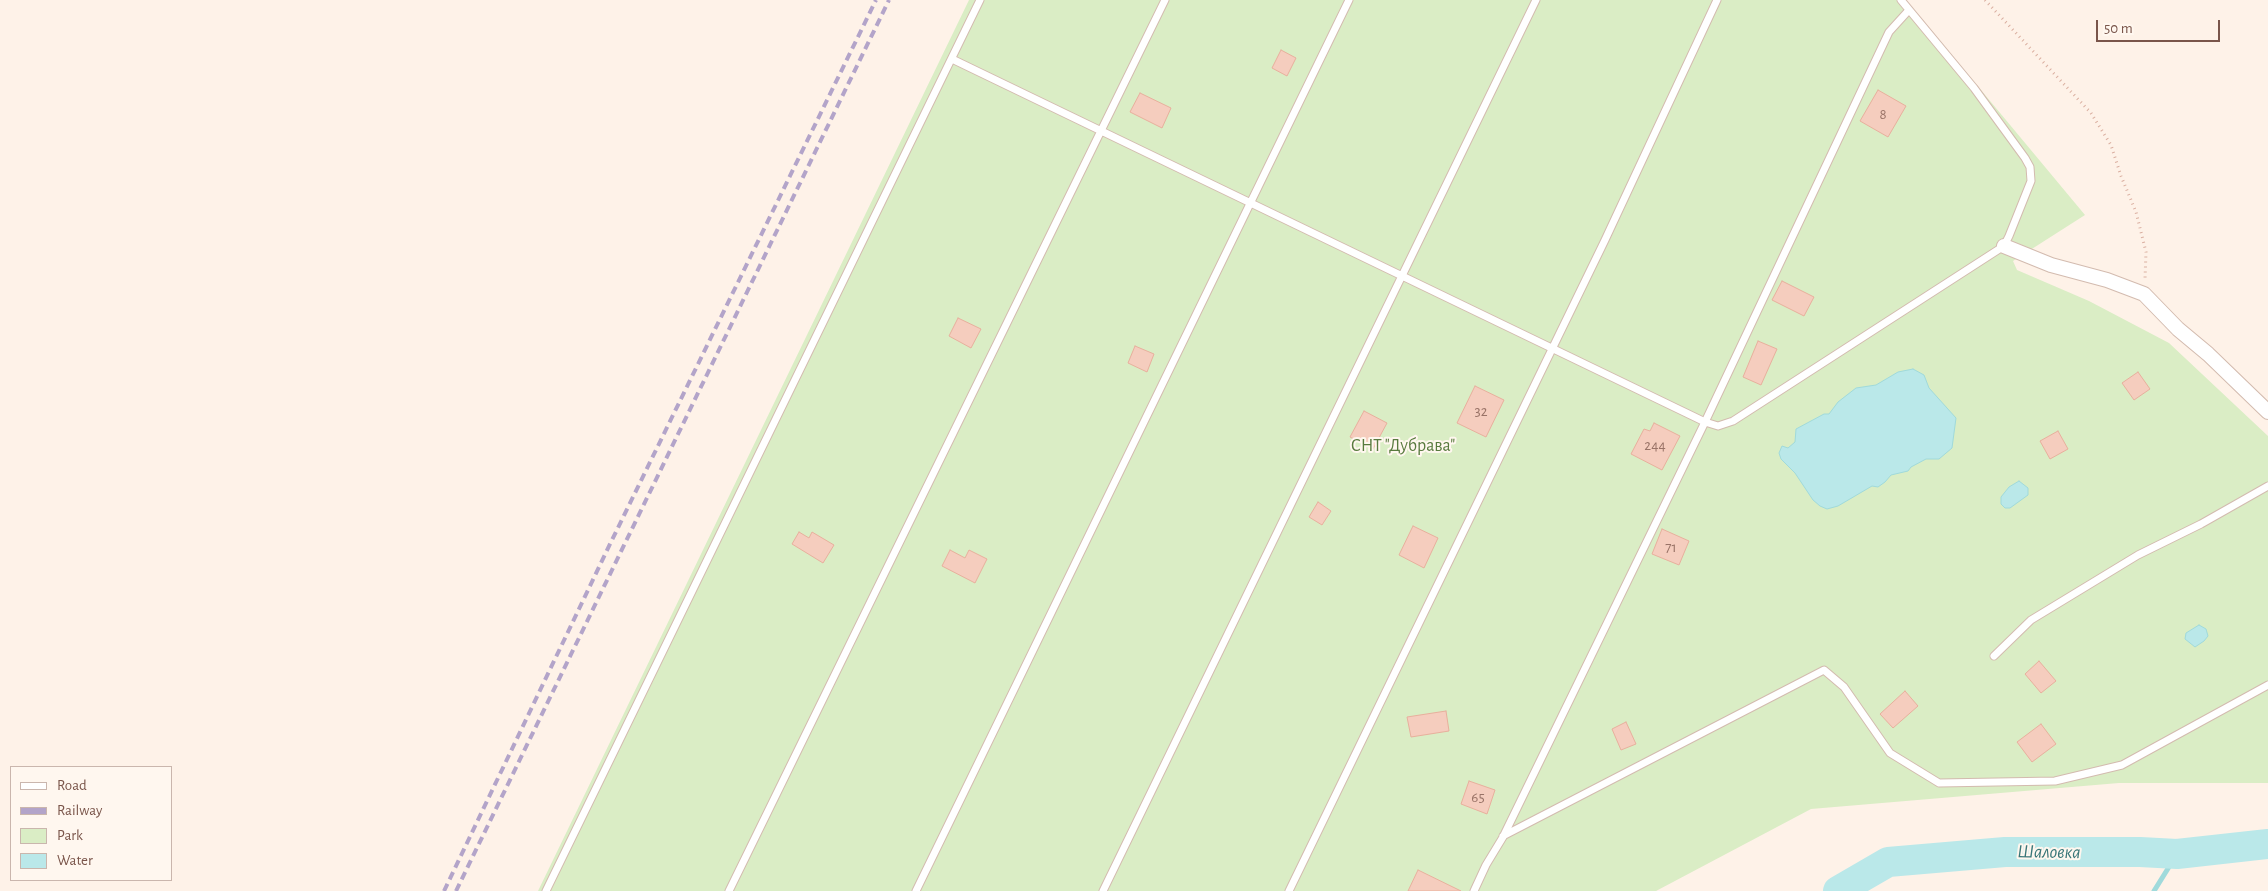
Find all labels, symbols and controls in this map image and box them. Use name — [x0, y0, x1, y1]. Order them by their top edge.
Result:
scale bar — [2098, 10, 2222, 42]
text: 50 m — [2104, 21, 2133, 36]
house number: 8 — [1879, 105, 1887, 123]
house number: 32 — [1474, 402, 1488, 420]
park label: СНТ "Дубрава" — [1351, 435, 1455, 457]
house number: 244 — [1644, 436, 1666, 454]
house number: 71 — [1665, 538, 1677, 556]
legend — [10, 766, 172, 881]
text: Road — [57, 778, 87, 793]
house number: 65 — [1471, 788, 1485, 806]
text: Railway — [57, 803, 102, 818]
text: Park — [57, 828, 83, 843]
water label: Шаловка — [2017, 840, 2081, 864]
text: Water — [57, 853, 93, 868]

